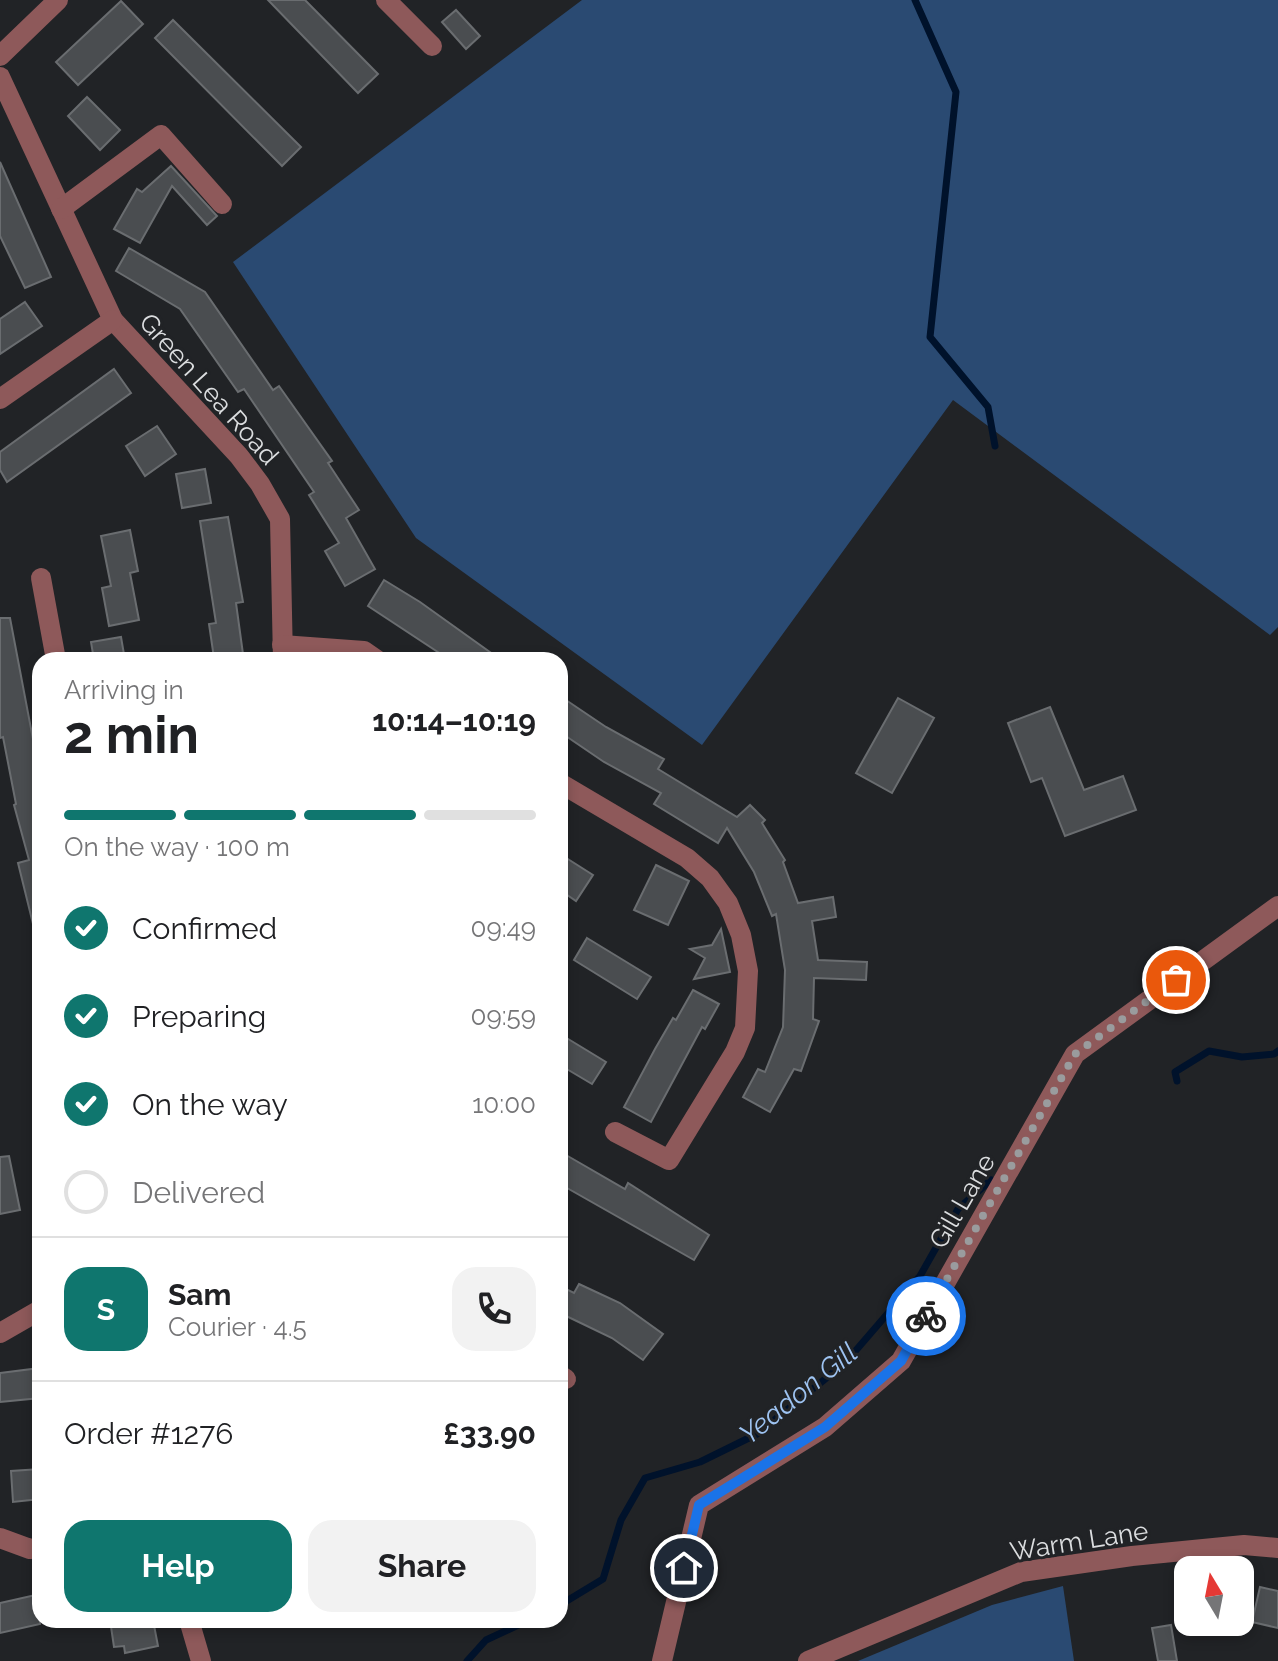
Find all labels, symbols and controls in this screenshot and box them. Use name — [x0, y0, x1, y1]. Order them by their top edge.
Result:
street label: Green Lea Road — [133, 307, 285, 471]
text: Arriving in — [64, 675, 184, 705]
text: 10:14–10:19 — [372, 703, 536, 738]
text: 2 min — [64, 704, 199, 765]
text: On the way · 100 m — [64, 832, 290, 862]
icon: check — [64, 906, 108, 950]
text: Confirmed — [132, 911, 277, 946]
text: 09:49 — [471, 913, 536, 943]
pin — [1142, 946, 1210, 1014]
icon: bag — [1154, 958, 1198, 1002]
icon: check — [64, 994, 108, 1038]
text: Preparing — [132, 999, 266, 1034]
text: 09:59 — [471, 1001, 536, 1031]
icon: check — [64, 1082, 108, 1126]
text: On the way — [132, 1087, 288, 1122]
text: 10:00 — [472, 1089, 536, 1119]
street label: Gill Lane — [923, 1148, 1001, 1254]
text: Delivered — [132, 1175, 265, 1210]
button: phone — [452, 1267, 536, 1351]
courier — [886, 1276, 966, 1356]
text: Sam — [168, 1277, 231, 1312]
text: S — [97, 1292, 115, 1327]
icon: bike — [904, 1294, 948, 1338]
text: Courier · 4.5 — [168, 1312, 307, 1342]
water label: Yeadon Gill — [733, 1336, 864, 1451]
text: Order #1276 — [64, 1416, 233, 1451]
text: £33.90 — [443, 1416, 536, 1451]
street label: Warm Lane — [1008, 1515, 1150, 1567]
button: Help — [64, 1520, 292, 1612]
button: Share — [308, 1520, 536, 1612]
pin — [650, 1534, 718, 1602]
icon: home — [662, 1546, 706, 1590]
north arrow — [1174, 1556, 1254, 1636]
map controls — [1174, 1556, 1254, 1636]

